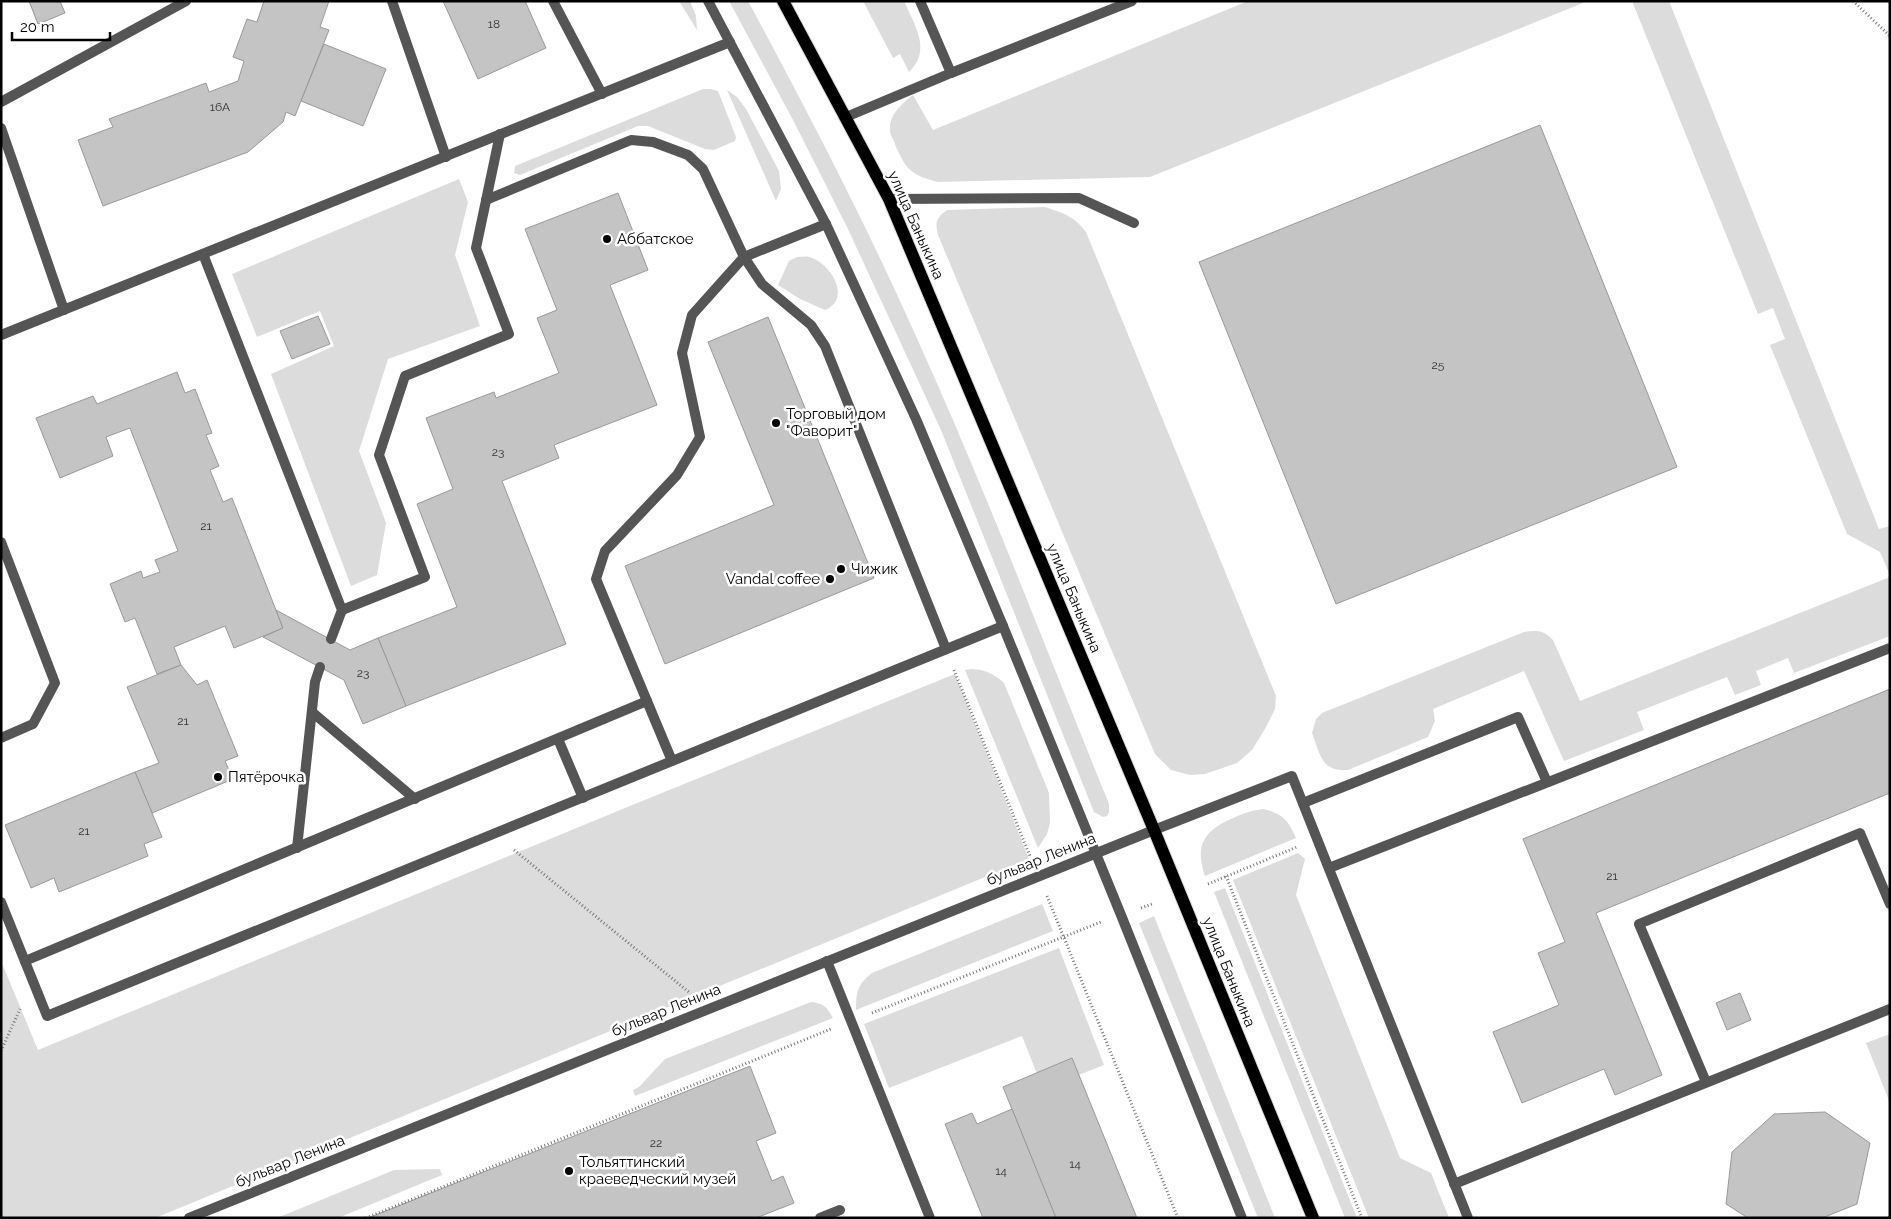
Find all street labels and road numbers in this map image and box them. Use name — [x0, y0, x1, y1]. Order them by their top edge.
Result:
street label: улица Баныкина — [884, 168, 948, 282]
street label: улица Баныкина — [1043, 541, 1105, 655]
street label: бульвар Ленина — [984, 829, 1098, 889]
street label: улица Баныкина — [1199, 914, 1259, 1030]
street label: бульвар Ленина — [609, 980, 723, 1040]
street label: бульвар Ленина — [233, 1131, 347, 1191]

